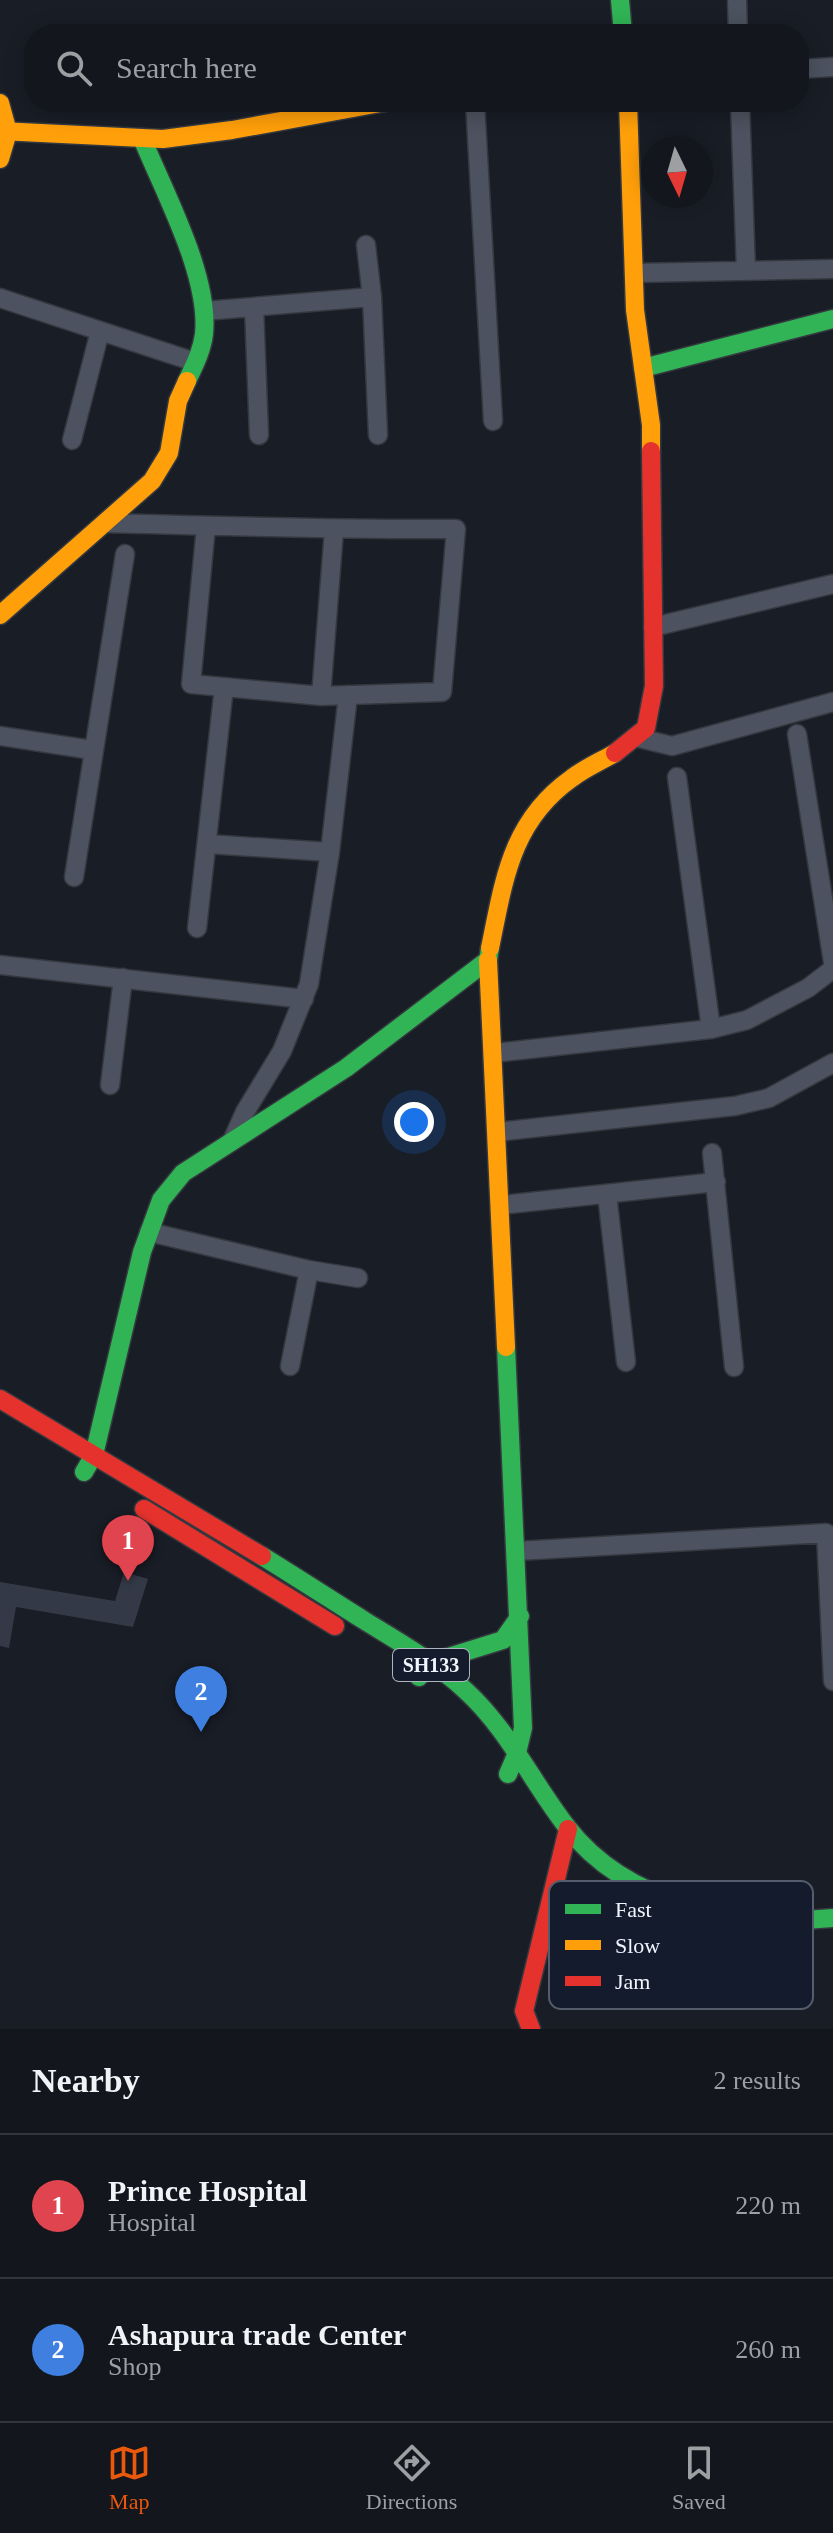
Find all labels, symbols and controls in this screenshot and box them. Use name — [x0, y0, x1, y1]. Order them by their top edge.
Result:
search box — [24, 24, 809, 112]
icon: search — [52, 46, 96, 90]
text: Search here — [116, 51, 257, 84]
north arrow — [641, 136, 713, 208]
your location — [394, 1102, 434, 1142]
pin: 1 — [102, 1515, 154, 1581]
road number: SH133 — [393, 1649, 469, 1681]
pin: 2 — [175, 1666, 227, 1732]
legend — [549, 1881, 813, 2009]
text: Fast — [615, 1897, 652, 1922]
text: Slow — [615, 1933, 660, 1958]
text: Jam — [615, 1969, 650, 1994]
text: Nearby — [32, 2062, 140, 2099]
text: 2 results — [714, 2066, 801, 2095]
text: Prince Hospital — [108, 2174, 307, 2207]
text: 1 — [52, 2191, 65, 2220]
text: 220 m — [735, 2191, 801, 2220]
text: Hospital — [108, 2208, 196, 2237]
text: Ashapura trade Center — [108, 2318, 406, 2351]
text: 2 — [52, 2335, 65, 2364]
text: 260 m — [735, 2335, 801, 2364]
text: Shop — [108, 2352, 161, 2381]
tab: Map — [107, 2441, 151, 2515]
tab: Directions — [366, 2441, 457, 2515]
tab: Saved — [672, 2441, 726, 2515]

